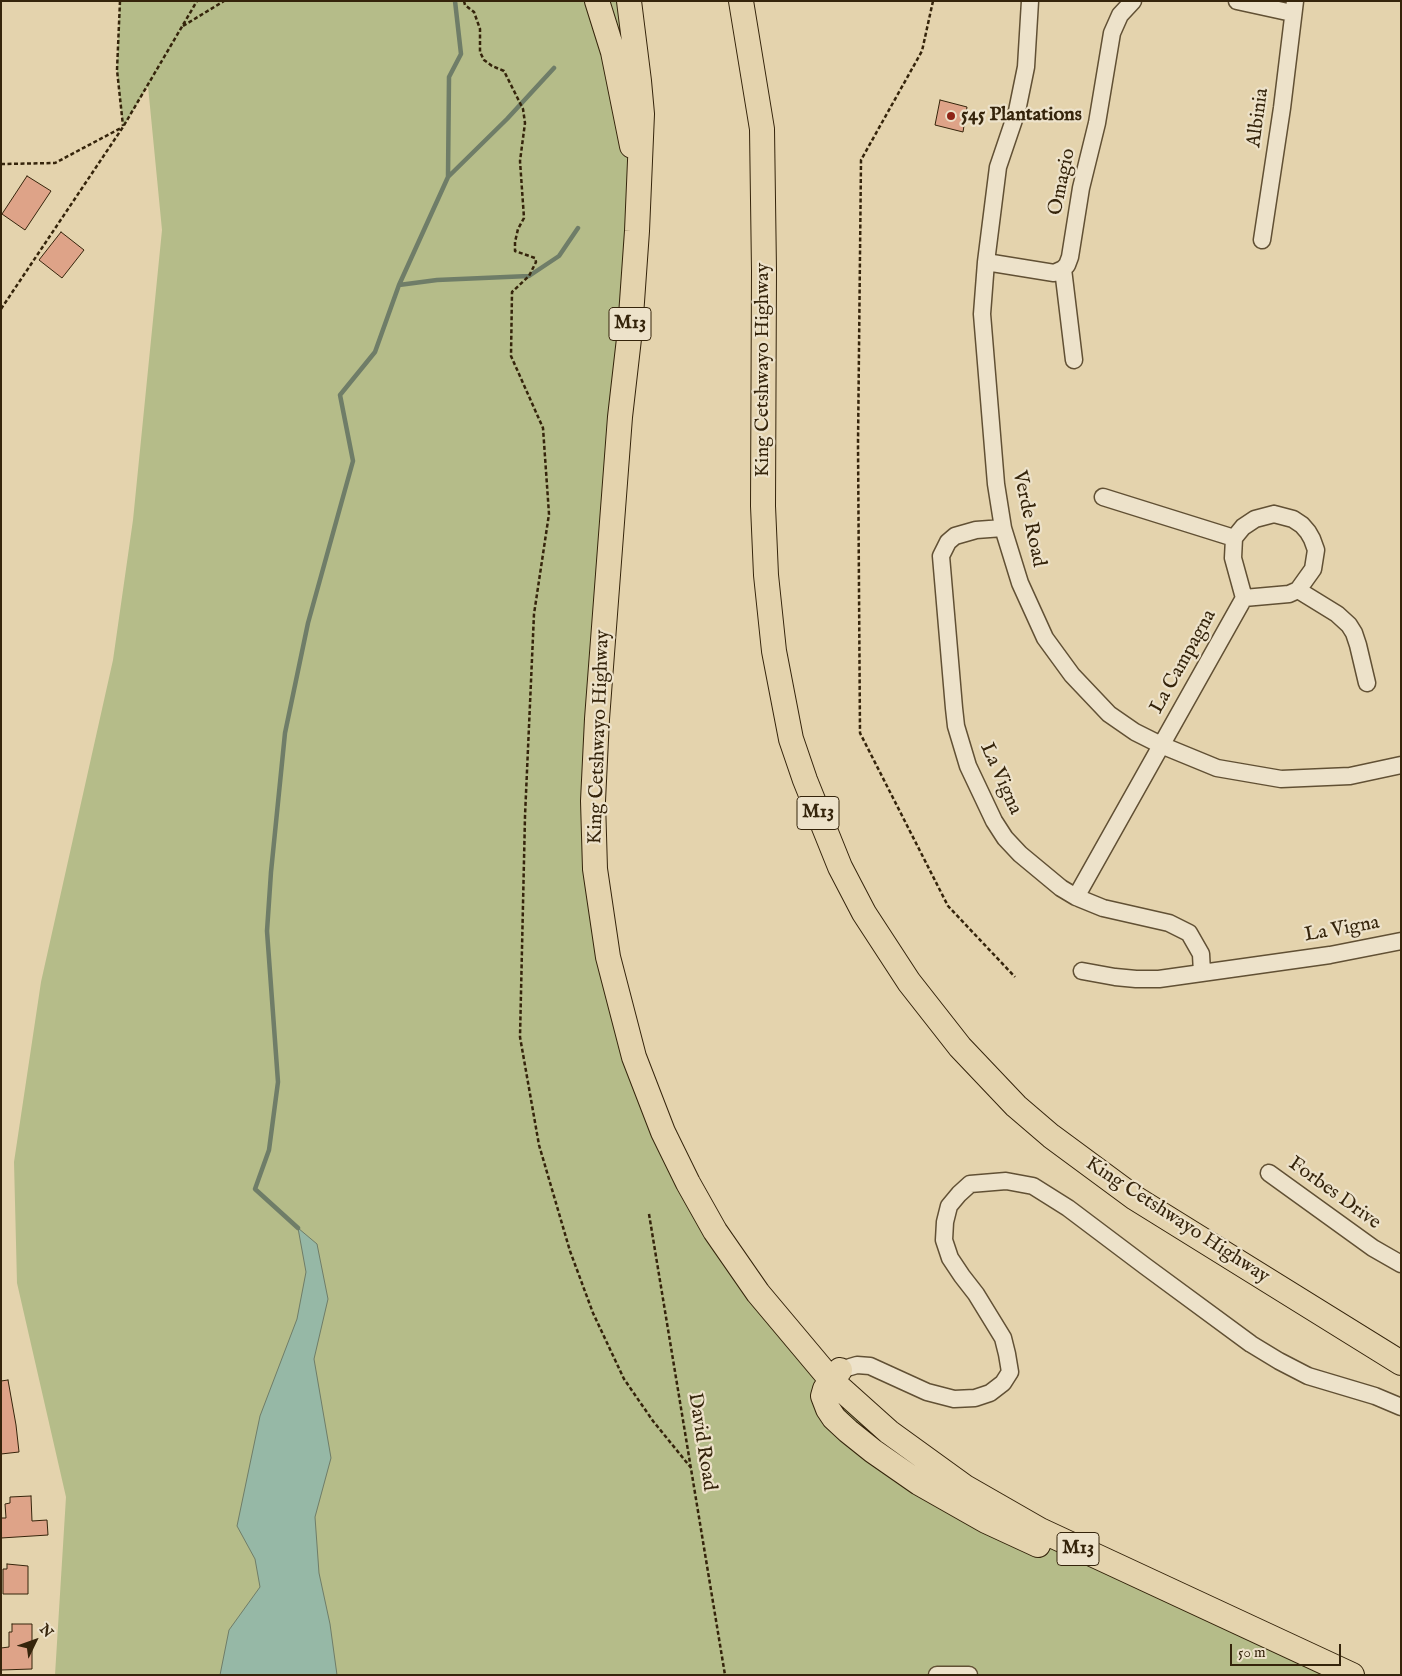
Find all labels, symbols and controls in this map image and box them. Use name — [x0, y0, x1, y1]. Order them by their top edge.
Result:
street label: Albinia — [1243, 87, 1275, 149]
place label: 545 Plantations — [961, 104, 1082, 128]
marker: 545 Plantations — [945, 110, 957, 122]
street label: Omagio — [1044, 146, 1082, 218]
street label: King Cetshwayo Highway — [752, 263, 776, 477]
road number: M13 — [609, 308, 651, 340]
street label: Verde Road — [1006, 469, 1050, 569]
street label: La Campagna — [1146, 606, 1222, 718]
street label: King Cetshwayo Highway — [584, 629, 616, 845]
street label: La Vigna — [974, 739, 1026, 819]
road number: M13 — [797, 796, 839, 830]
street label: La Vigna — [1303, 912, 1381, 948]
street label: King Cetshwayo Highway — [1080, 1152, 1274, 1290]
street label: Forbes Drive — [1283, 1152, 1385, 1236]
street label: David Road — [681, 1391, 721, 1493]
road number: M13 — [1057, 1532, 1099, 1566]
north arrow — [10, 1616, 60, 1666]
text: N — [35, 1620, 57, 1641]
scale bar — [1232, 1634, 1343, 1666]
text: 50 m — [1238, 1643, 1266, 1662]

